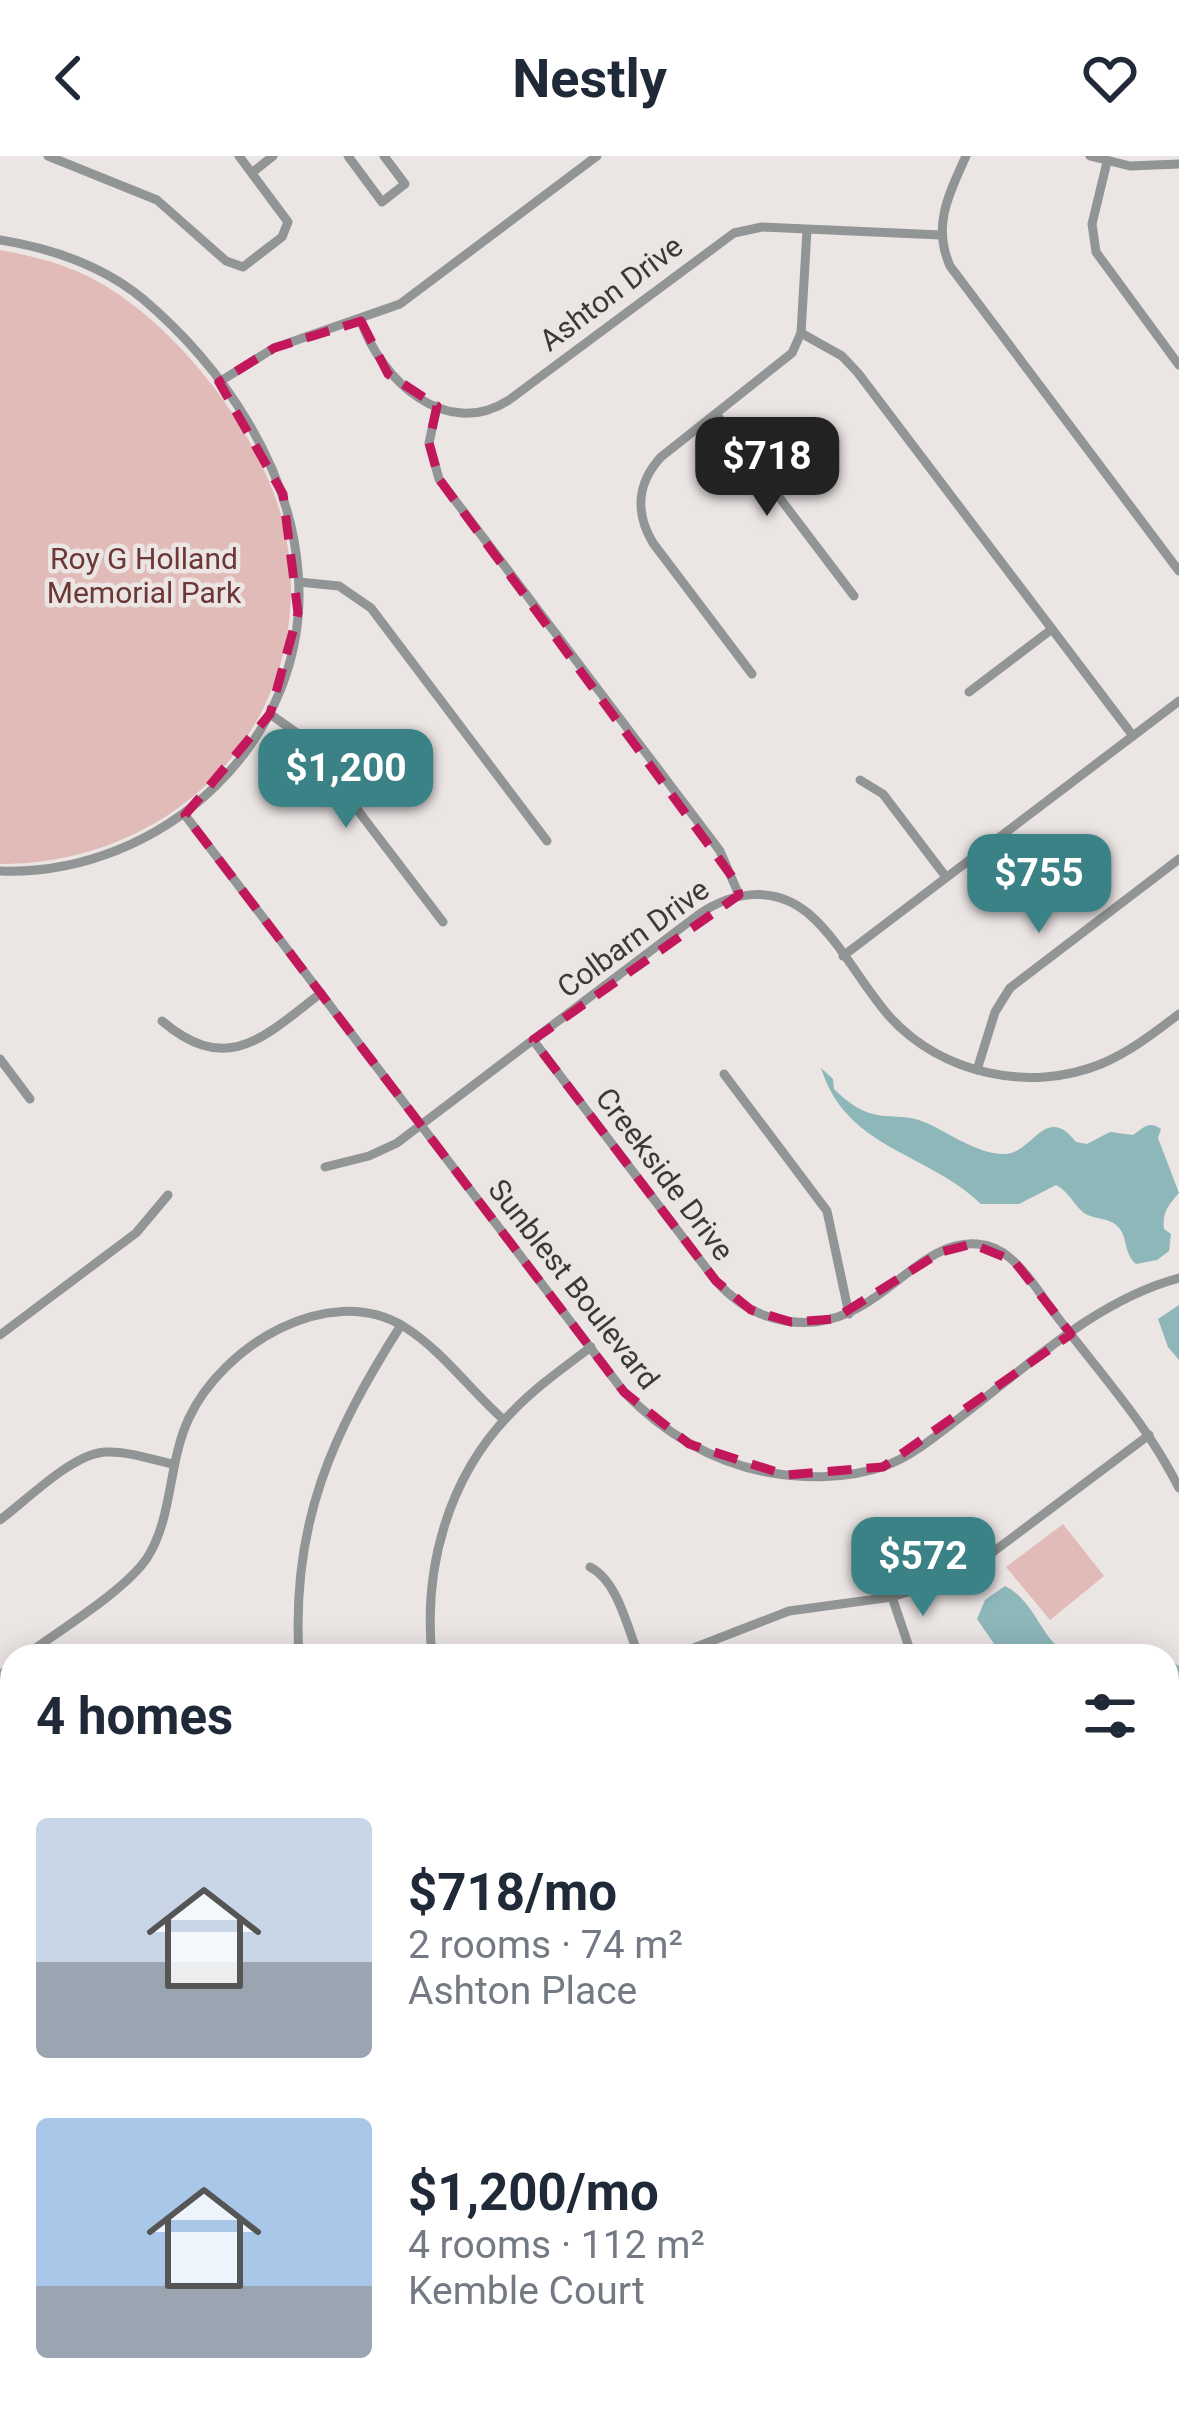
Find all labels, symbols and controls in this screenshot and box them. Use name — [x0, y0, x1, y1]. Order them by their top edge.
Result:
icon: back — [36, 45, 102, 111]
icon: heart — [1077, 45, 1143, 111]
text: Nestly — [512, 47, 667, 110]
street label: Ashton Drive — [533, 228, 689, 358]
pin: $718 — [696, 417, 838, 519]
text: $718 — [722, 433, 812, 479]
park label: Roy G Holland Memorial Park — [47, 541, 242, 610]
pin: $1,200 — [248, 729, 444, 831]
text: $1,200 — [285, 745, 407, 791]
pin: $755 — [968, 834, 1110, 936]
text: $755 — [994, 850, 1084, 896]
street label: Colbarn Drive — [550, 871, 716, 1005]
street label: Creekside Drive — [589, 1081, 741, 1267]
street label: Sunblest Boulevard — [481, 1172, 667, 1396]
pin: $572 — [852, 1517, 994, 1619]
text: $572 — [878, 1533, 968, 1579]
icon: filters — [1077, 1683, 1143, 1749]
text: 4 homes — [36, 1687, 233, 1746]
text: $718/mo — [408, 1863, 617, 1922]
icon: home — [132, 1866, 276, 2010]
text: 2 rooms · 74 m² — [408, 1922, 683, 1968]
text: Ashton Place — [408, 1968, 637, 2014]
text: $1,200/mo — [408, 2163, 659, 2222]
icon: home — [132, 2166, 276, 2310]
text: 4 rooms · 112 m² — [408, 2222, 705, 2268]
text: Kemble Court — [408, 2268, 645, 2314]

